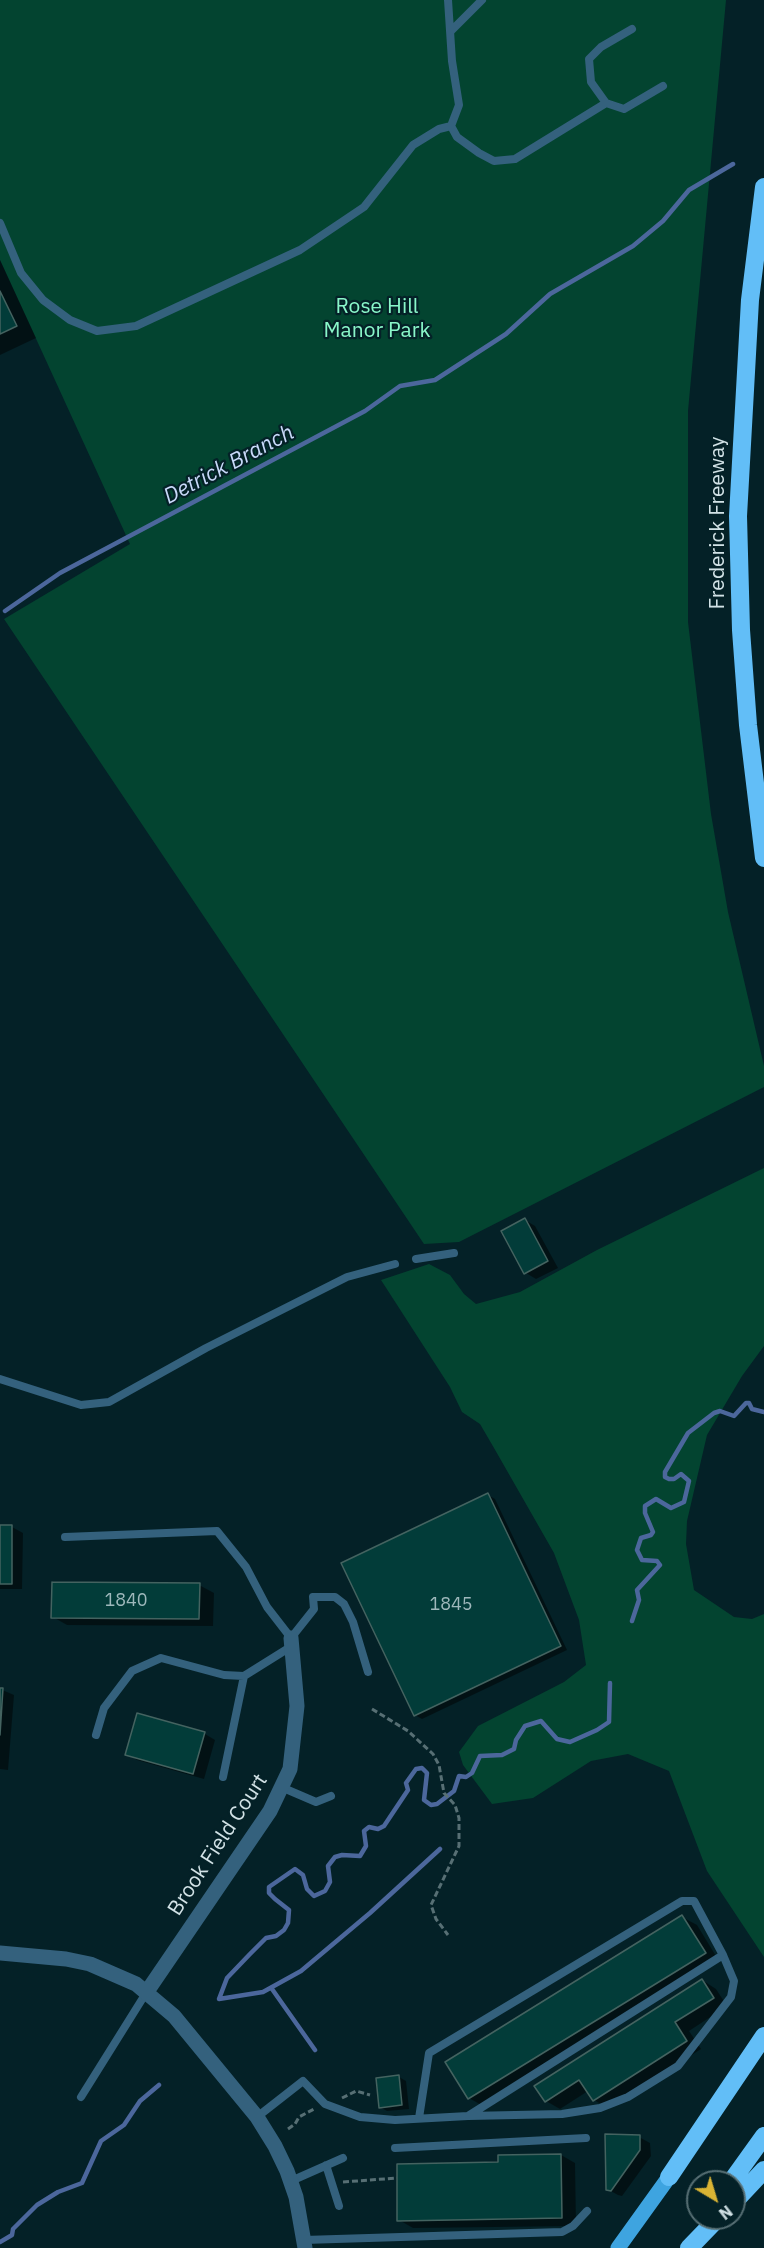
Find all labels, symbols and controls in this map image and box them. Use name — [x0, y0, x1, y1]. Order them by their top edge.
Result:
park label: Rose Hill Manor Park — [323, 294, 431, 344]
water label: Detrick Branch — [159, 420, 299, 510]
street label: Frederick Freeway — [705, 436, 731, 610]
house number: 1840 — [104, 1590, 148, 1612]
house number: 1845 — [429, 1594, 473, 1616]
street label: Brook Field Court — [163, 1769, 273, 1921]
north arrow — [686, 2170, 746, 2230]
text: N — [715, 2201, 737, 2224]

